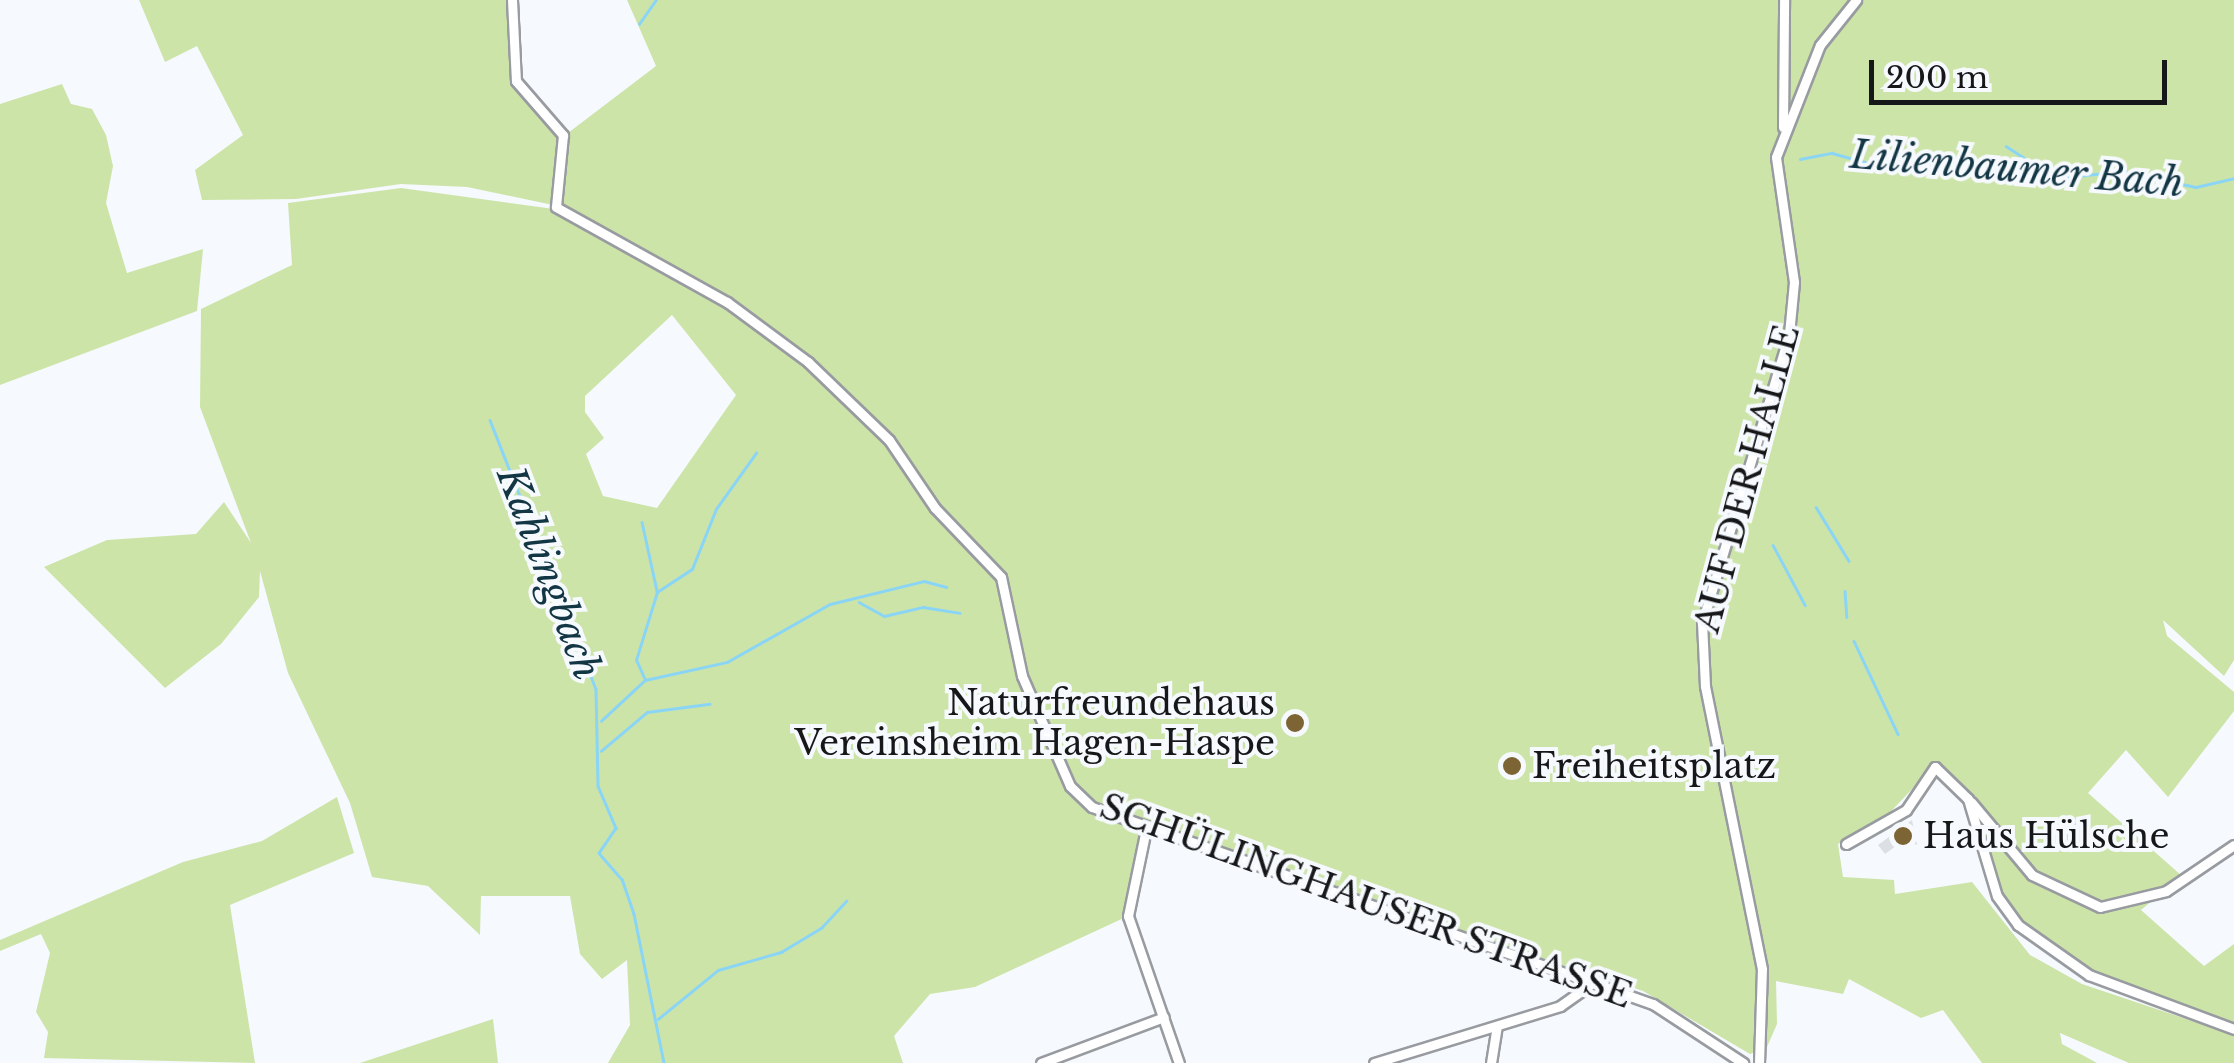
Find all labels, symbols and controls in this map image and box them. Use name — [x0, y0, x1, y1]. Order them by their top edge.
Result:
scale bar — [1874, 40, 2172, 102]
text: 200 m — [1886, 59, 1988, 96]
water label: Lilienbaumer Bach — [1848, 132, 2186, 206]
street label: AUF DER HALLE — [1685, 320, 1809, 638]
water label: Kahlingbach — [488, 460, 610, 686]
place label: Naturfreundehaus Vereinsheim Hagen-Haspe — [794, 682, 1275, 764]
marker: Naturfreundehaus Vereinsheim Hagen-Haspe — [1284, 712, 1306, 734]
place label: Freiheitsplatz — [1532, 745, 1776, 787]
marker: Freiheitsplatz — [1501, 755, 1523, 777]
street label: SCHÜLINGHAUSER STRASSE — [1094, 785, 1638, 1017]
place label: Haus Hülsche — [1923, 815, 2169, 857]
marker: Haus Hülsche — [1892, 825, 1914, 847]

